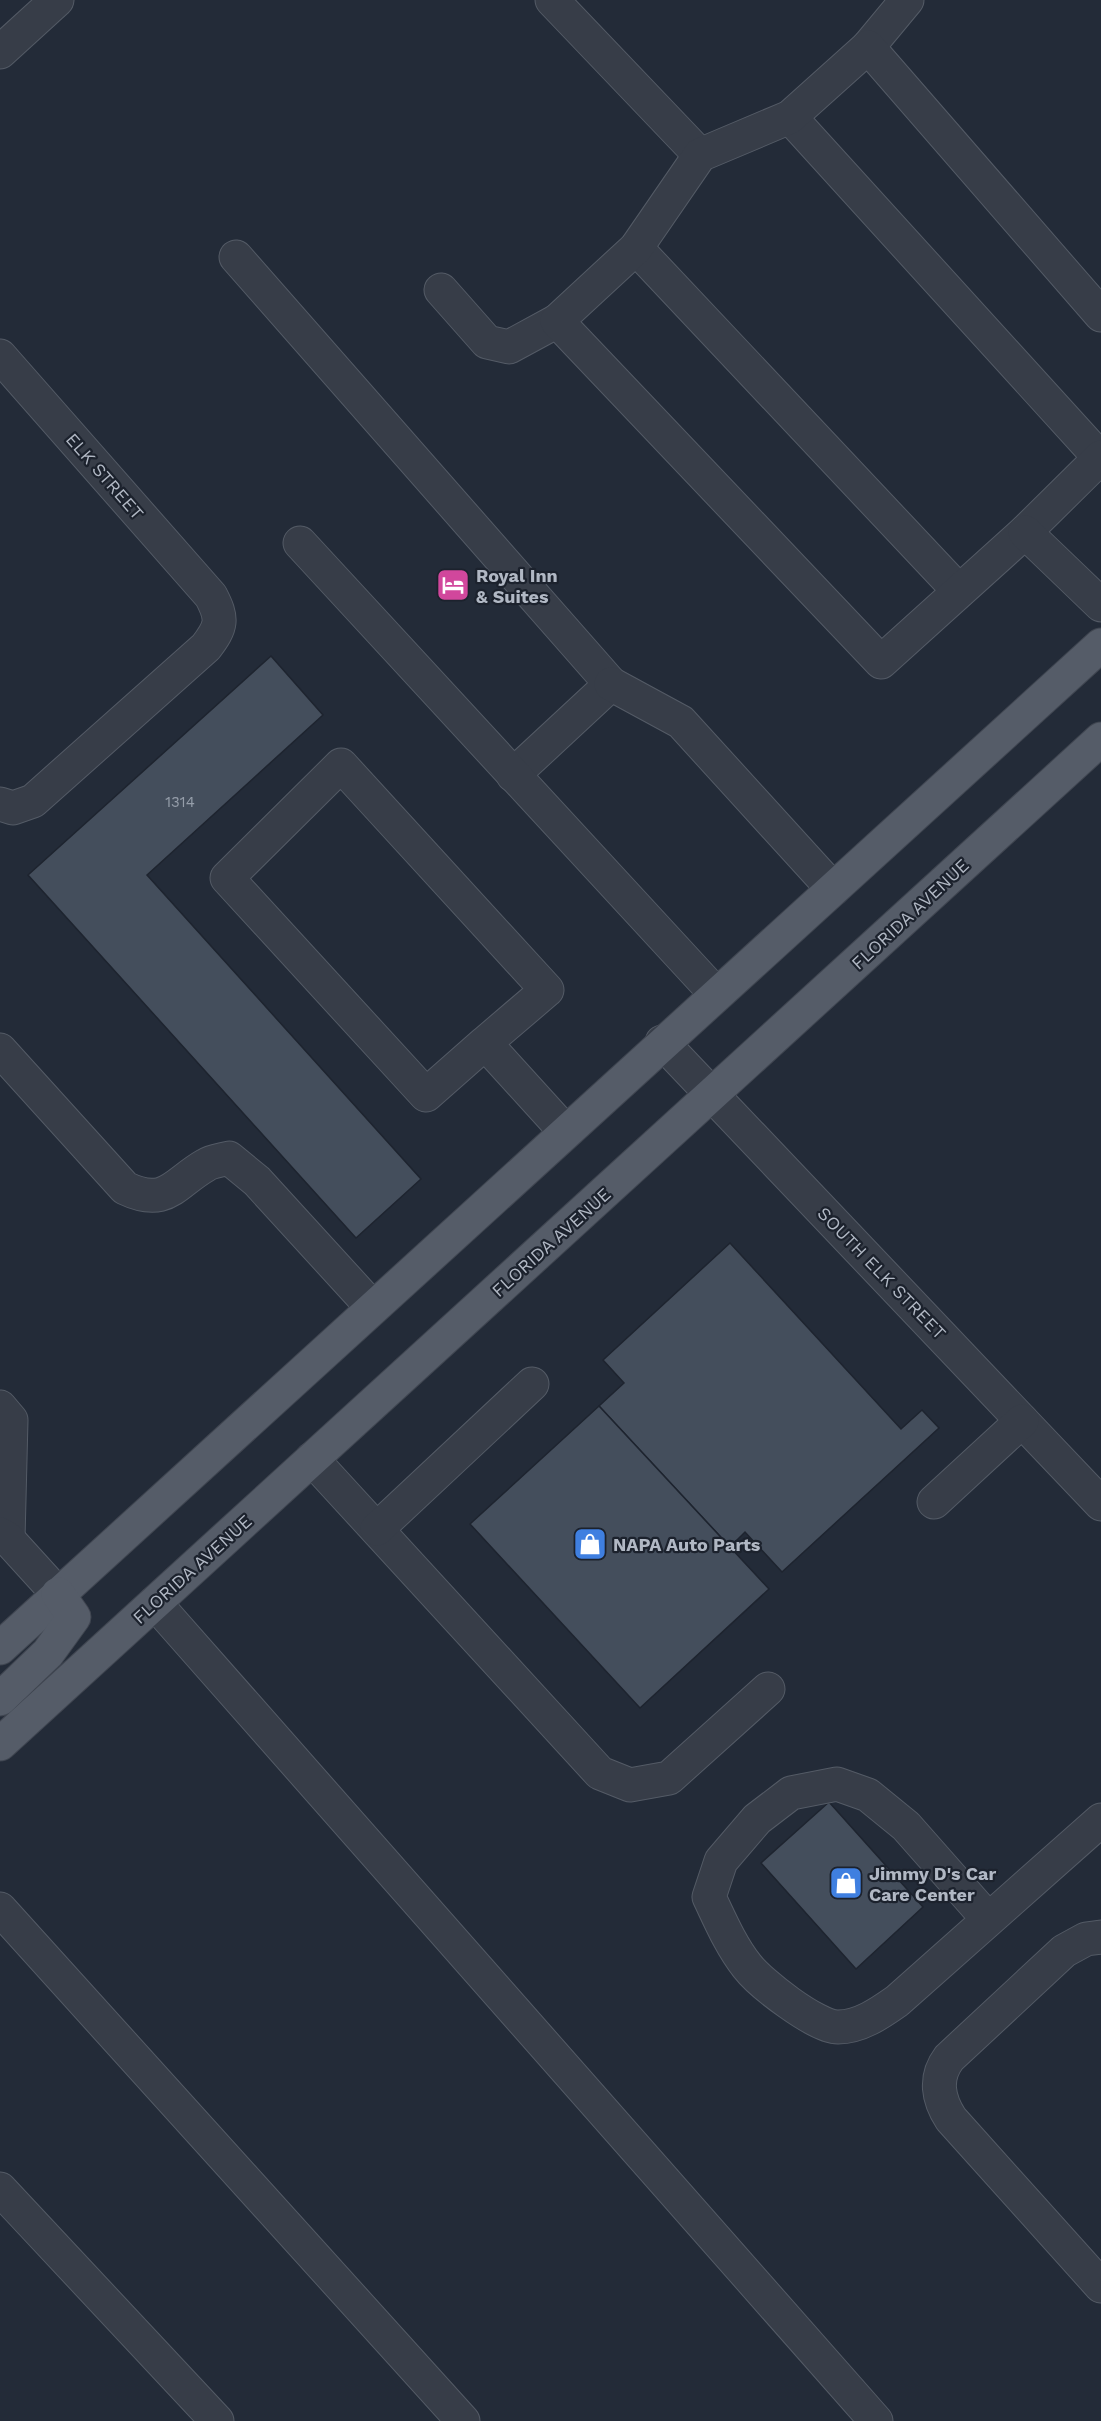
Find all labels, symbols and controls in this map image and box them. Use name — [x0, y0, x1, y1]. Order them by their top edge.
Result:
street label: ELK STREET — [62, 428, 148, 524]
place label: Royal Inn & Suites — [476, 565, 558, 607]
hotel icon: Royal Inn & Suites — [435, 567, 471, 603]
house number: 1314 — [165, 793, 195, 811]
street label: FLORIDA AVENUE — [847, 854, 973, 974]
street label: FLORIDA AVENUE — [487, 1183, 615, 1301]
street label: SOUTH ELK STREET — [813, 1203, 951, 1344]
street label: FLORIDA AVENUE — [128, 1510, 256, 1628]
shop icon: NAPA Auto Parts — [572, 1526, 608, 1562]
place label: NAPA Auto Parts — [613, 1534, 761, 1555]
place label: Jimmy D's Car Care Center — [869, 1863, 996, 1905]
shop icon: Jimmy D's Car Care Center — [828, 1865, 864, 1901]

